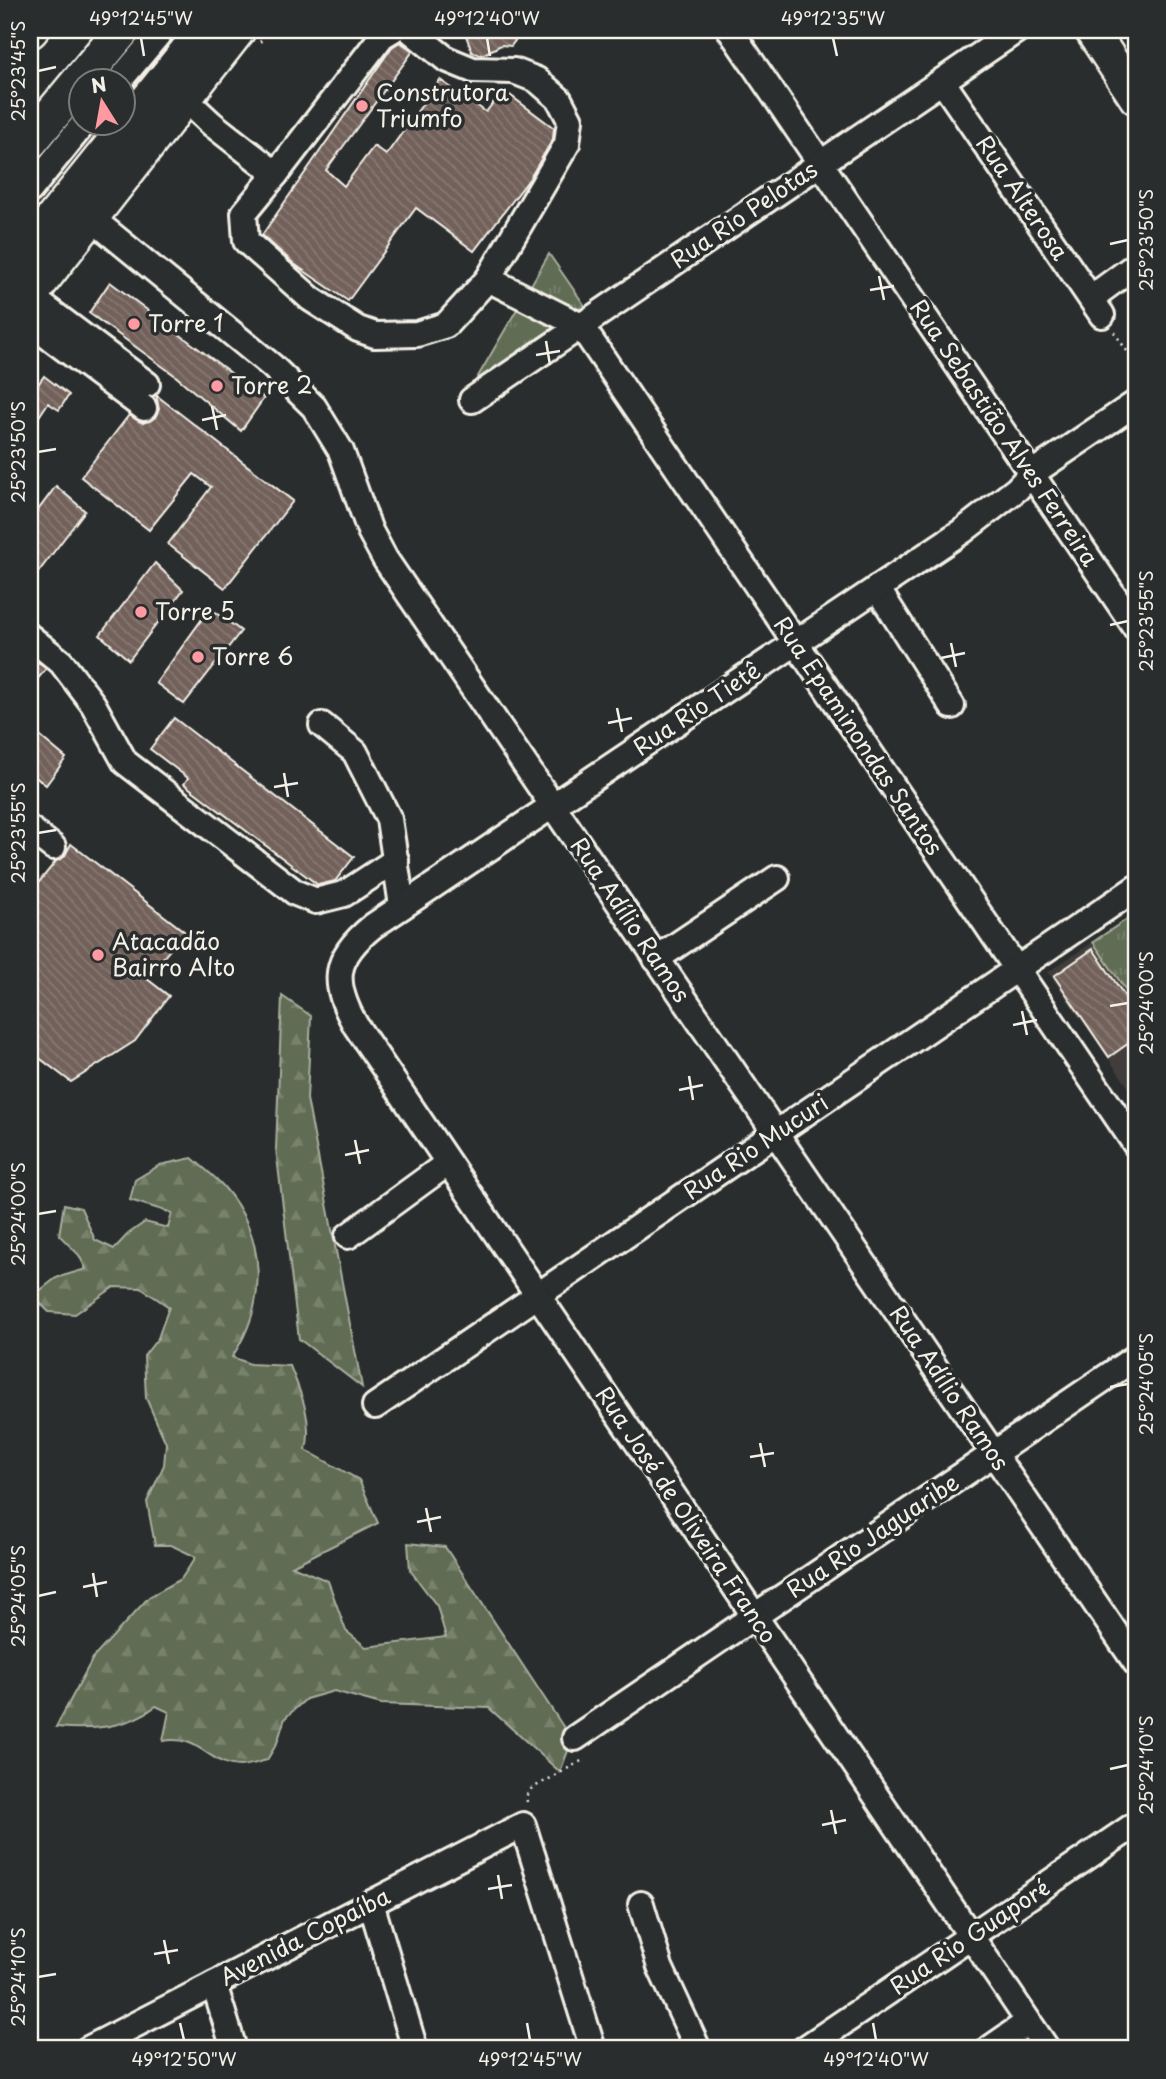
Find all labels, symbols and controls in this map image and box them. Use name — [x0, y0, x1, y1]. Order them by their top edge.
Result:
text: 49°12'45"W — [89, 4, 193, 31]
text: 49°12'40"W — [434, 4, 540, 31]
text: 49°12'35"W — [781, 4, 885, 31]
text: 25°23'45"S — [4, 20, 31, 122]
north arrow — [66, 66, 136, 136]
text: N — [89, 69, 109, 100]
place label: Construtora Triumfo — [376, 74, 509, 135]
marker: Construtora Triumfo — [354, 98, 370, 114]
street label: Rua Alterosa — [968, 128, 1078, 267]
street label: Rua Rio Pelotas — [663, 151, 824, 276]
text: 25°23'50"S — [1132, 189, 1159, 291]
street label: Rua Sebastião Alves Ferreira — [902, 292, 1108, 573]
place label: Torre 1 — [148, 305, 224, 340]
marker: Torre 1 — [126, 316, 142, 332]
place label: Torre 2 — [231, 367, 313, 402]
marker: Torre 2 — [209, 378, 225, 394]
text: 25°23'50"S — [4, 401, 31, 503]
text: 25°23'55"S — [1132, 570, 1159, 672]
place label: Torre 5 — [155, 593, 235, 628]
marker: Torre 5 — [133, 604, 149, 620]
street label: Rua Epaminondas Santos — [766, 609, 952, 862]
place label: Torre 6 — [212, 638, 293, 673]
marker: Torre 6 — [190, 649, 206, 665]
street label: Rua Rio Tietê — [625, 652, 767, 763]
text: 25°23'55"S — [4, 782, 31, 884]
street label: Rua Adílio Ramos — [563, 830, 700, 1009]
place label: Atacadão Bairro Alto — [112, 923, 235, 984]
marker: Atacadão Bairro Alto — [90, 947, 106, 963]
text: 25°24'00"S — [1132, 951, 1159, 1055]
street label: Rua Rio Mucuri — [676, 1084, 835, 1207]
text: 25°24'00"S — [4, 1162, 31, 1266]
street label: Rua Adílio Ramos — [882, 1298, 1019, 1477]
text: 25°24'05"S — [1132, 1333, 1159, 1435]
street label: Rua José de Oliveira Franco — [588, 1379, 787, 1650]
street label: Rua Rio Jaguaribe — [779, 1464, 966, 1606]
text: 25°24'05"S — [4, 1545, 31, 1647]
text: 25°24'10"S — [1132, 1715, 1159, 1815]
street label: Rua Rio Guaporé — [882, 1869, 1056, 2002]
street label: Avenida Copaíba — [213, 1878, 396, 1994]
text: 25°24'10"S — [4, 1927, 31, 2027]
text: 49°12'50"W — [132, 2045, 237, 2072]
text: 49°12'45"W — [478, 2045, 582, 2072]
text: 49°12'40"W — [823, 2045, 929, 2072]

